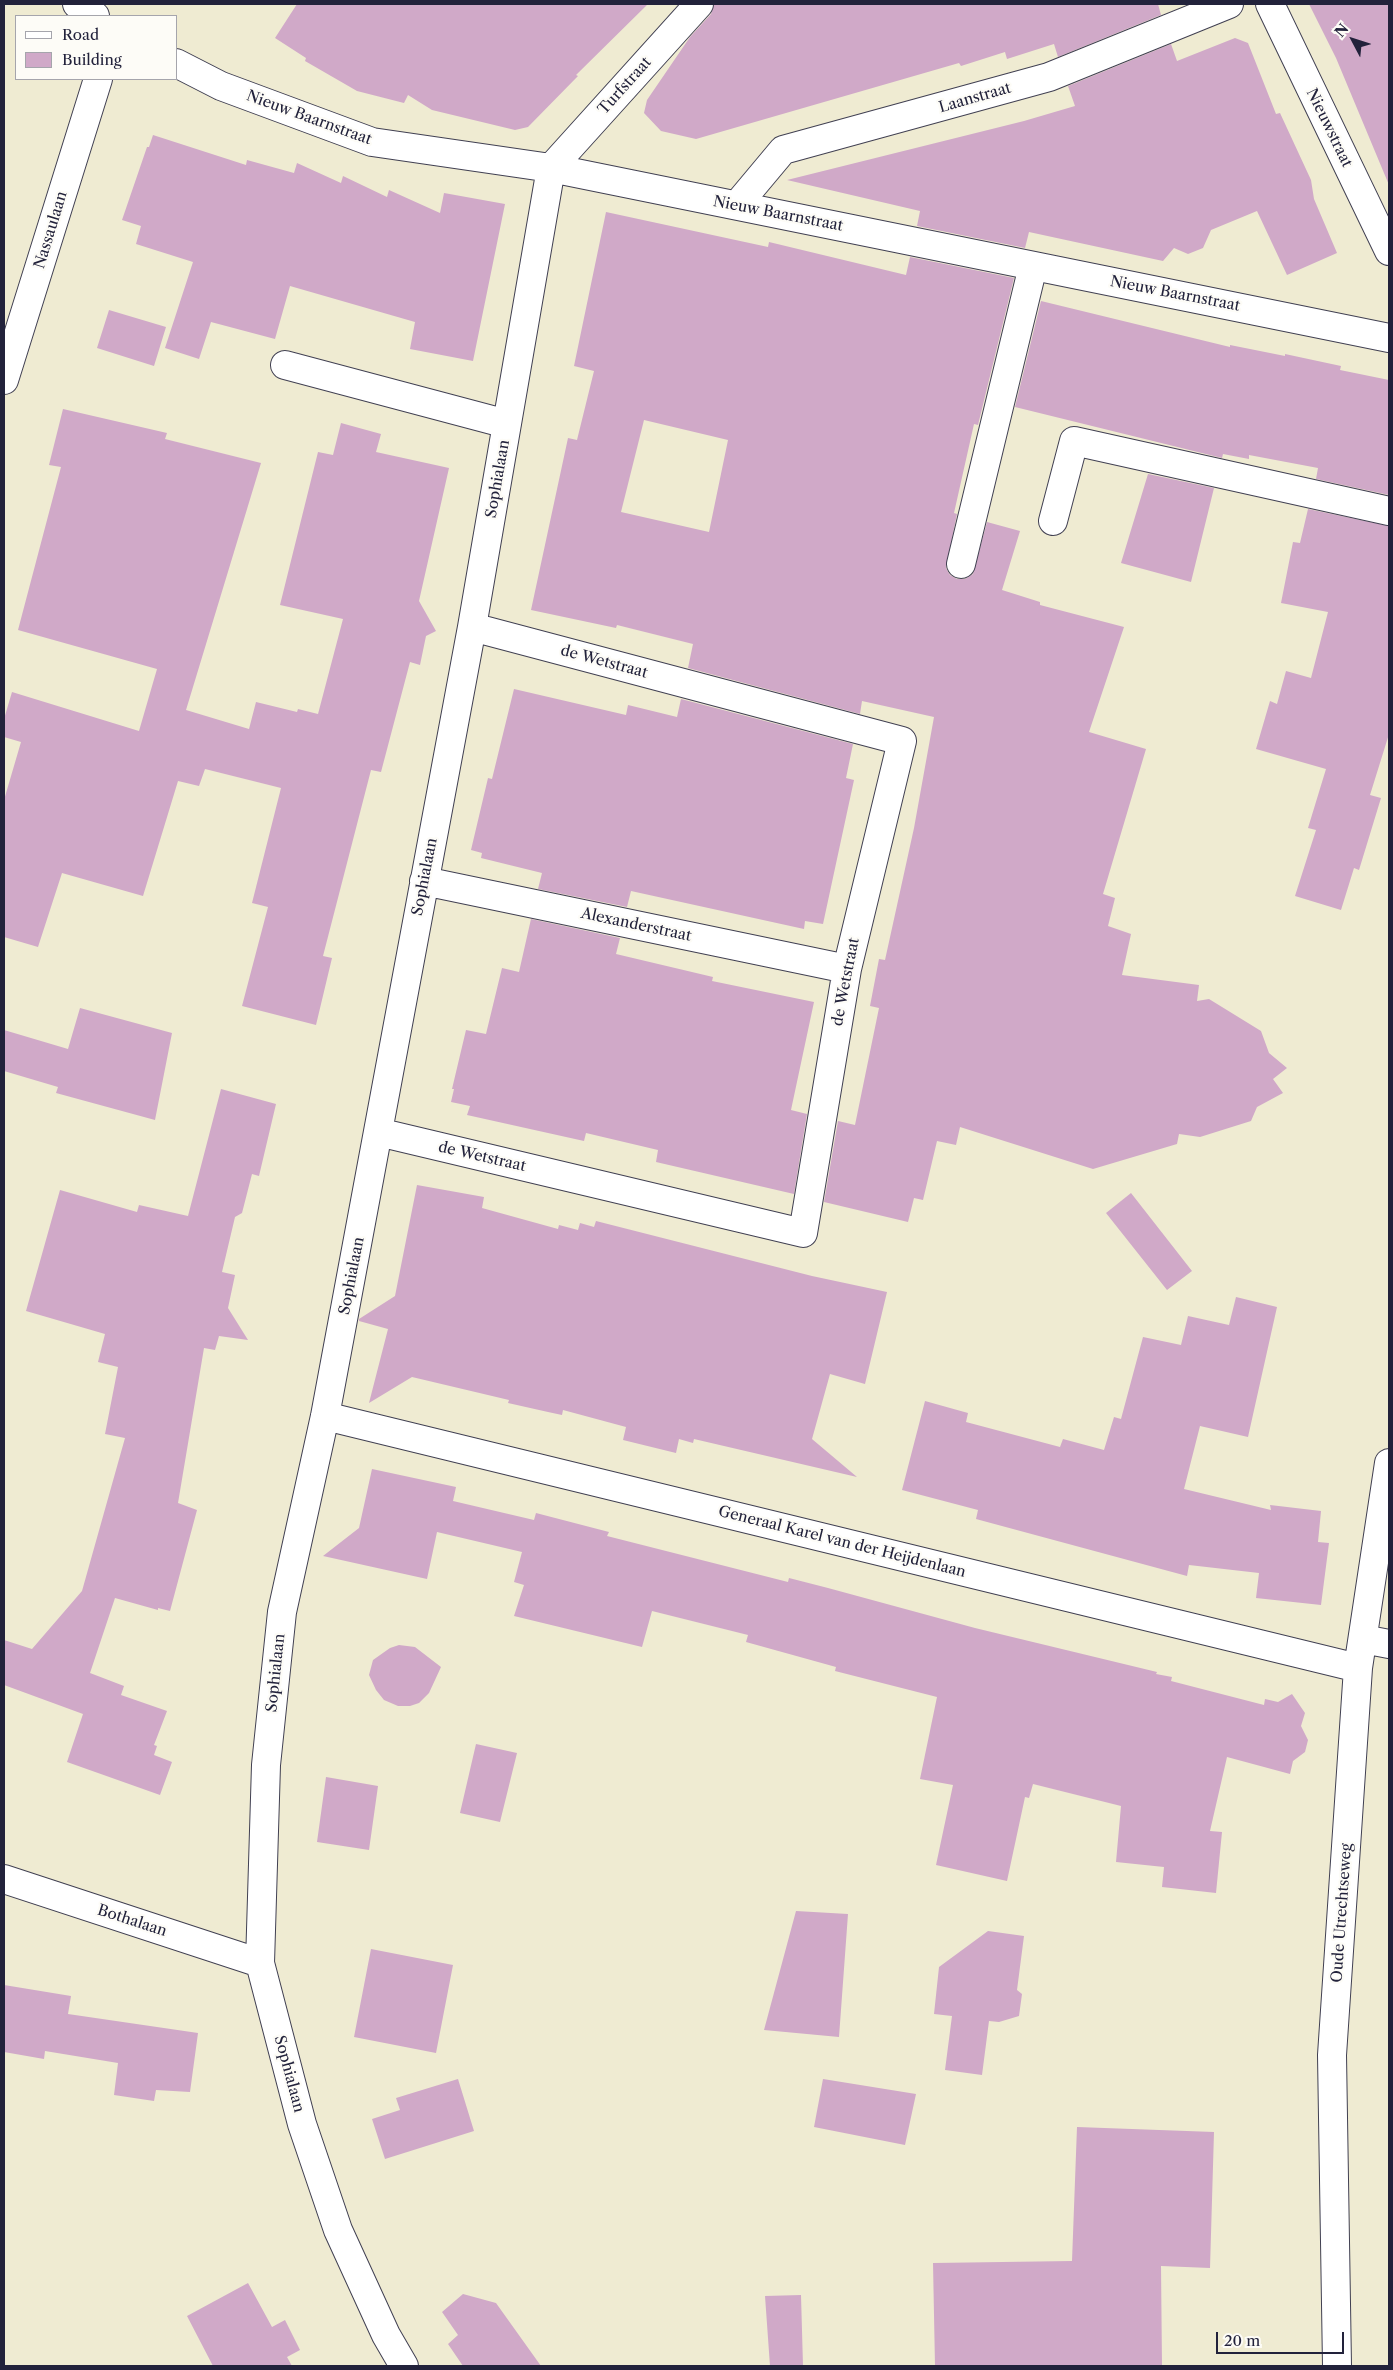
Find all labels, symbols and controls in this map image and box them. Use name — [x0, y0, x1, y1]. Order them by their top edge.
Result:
legend — [15, 15, 178, 80]
north arrow — [1328, 15, 1378, 65]
text: N — [1331, 20, 1352, 41]
text: Road — [62, 25, 99, 44]
text: Building — [62, 50, 122, 69]
street label: Turfstraat — [595, 54, 655, 118]
street label: Laanstraat — [937, 79, 1013, 117]
street label: Nieuwstraat — [1302, 86, 1356, 170]
street label: Nieuw Baarnstraat — [244, 87, 374, 149]
street label: Nassaulaan — [31, 189, 71, 271]
street label: Nieuw Baarnstraat — [712, 193, 844, 235]
street label: Nieuw Baarnstraat — [1109, 273, 1241, 315]
street label: Sophialaan — [482, 439, 514, 519]
street label: de Wetstraat — [558, 642, 650, 682]
street label: Sophialaan — [409, 837, 441, 917]
street label: Alexanderstraat — [579, 905, 693, 945]
street label: de Wetstraat — [829, 936, 863, 1028]
street label: de Wetstraat — [436, 1138, 528, 1176]
street label: Sophialaan — [336, 1236, 368, 1316]
street label: Generaal Karel van der Heijdenlaan — [716, 1502, 968, 1582]
street label: Sophialaan — [263, 1633, 289, 1713]
street label: Oude Utrechtseweg — [1328, 1843, 1356, 1983]
street label: Bothalaan — [95, 1901, 169, 1941]
street label: Sophialaan — [270, 2034, 308, 2114]
scale bar — [1218, 2322, 1346, 2354]
text: 20 m — [1224, 2331, 1260, 2350]

